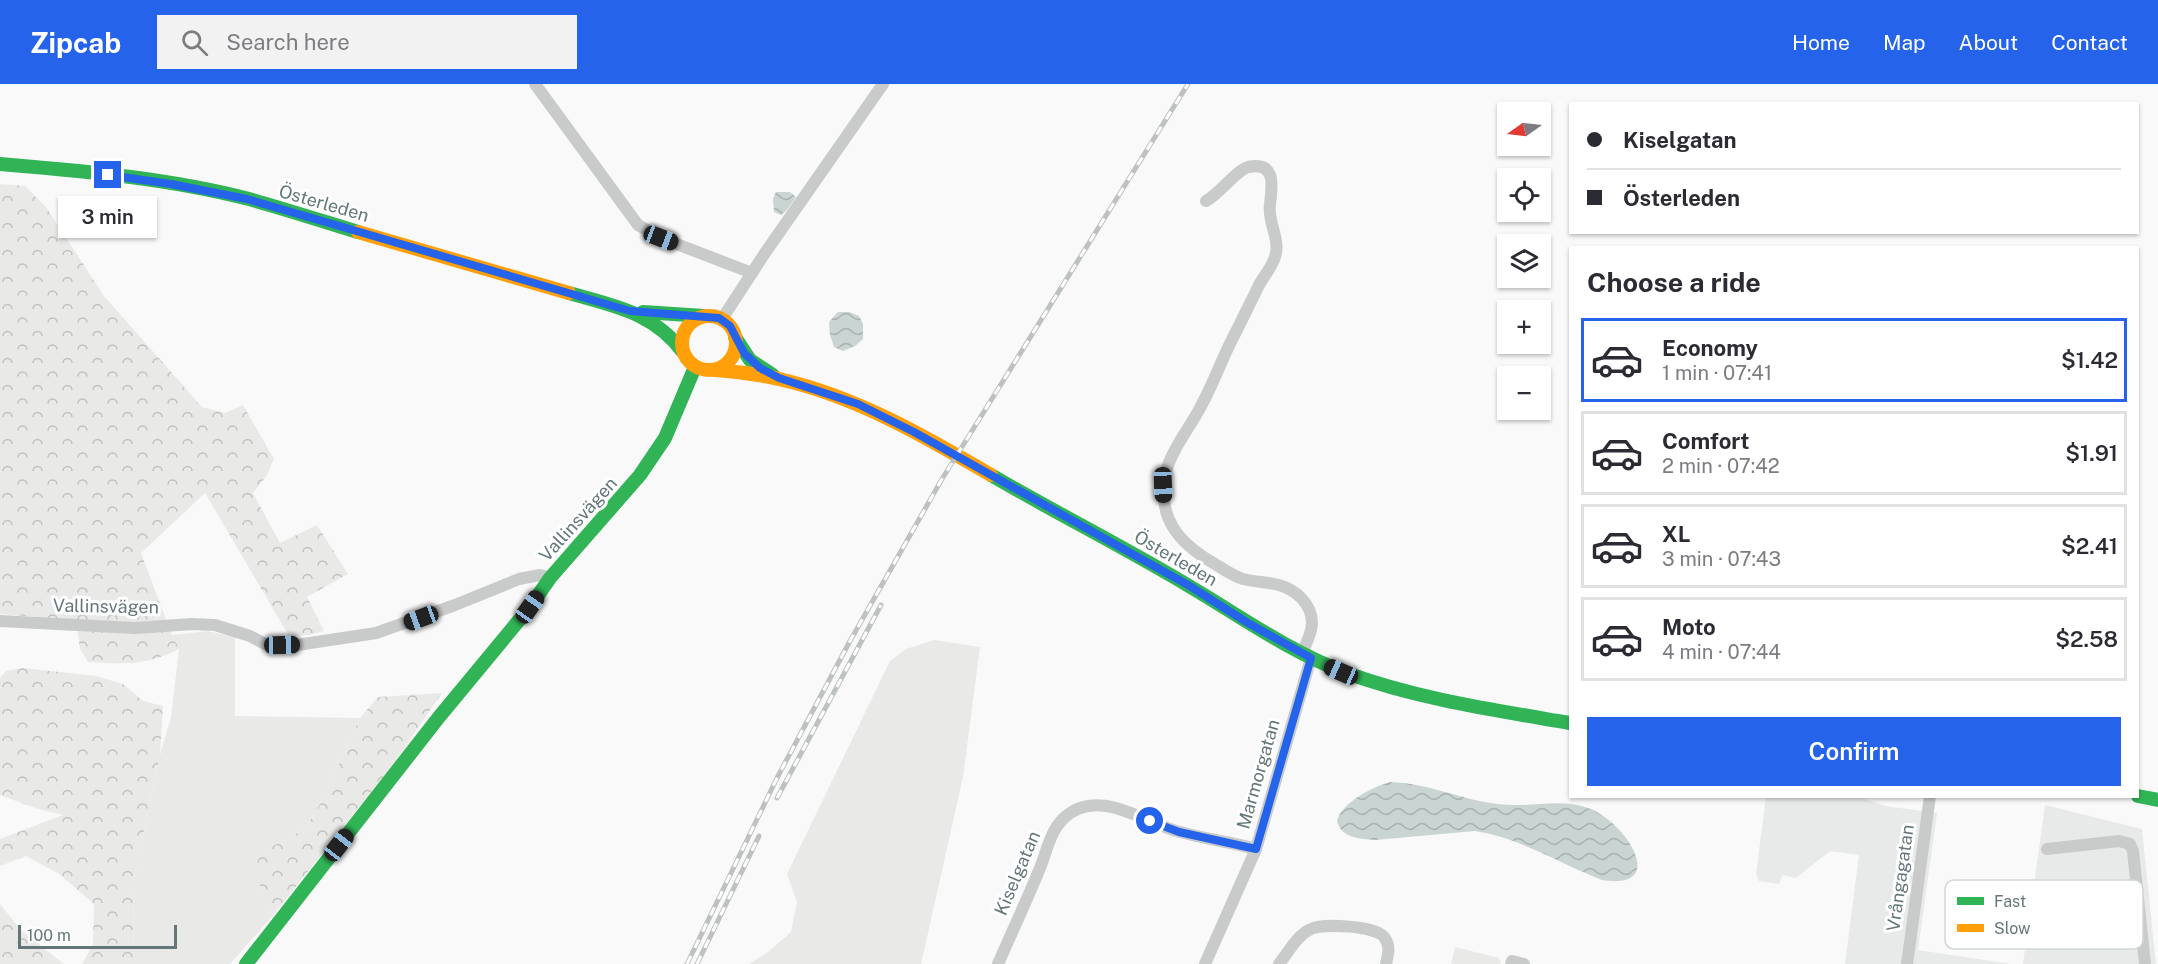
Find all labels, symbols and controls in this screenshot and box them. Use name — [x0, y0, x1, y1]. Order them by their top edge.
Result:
search box — [157, 15, 577, 69]
text: Zipcab — [30, 26, 121, 59]
icon: search — [178, 26, 211, 59]
text: Search here — [226, 29, 350, 55]
text: Home — [1792, 30, 1850, 55]
text: Map — [1883, 30, 1926, 55]
text: About — [1959, 30, 2018, 55]
text: Contact — [2051, 30, 2128, 55]
north arrow — [1497, 102, 1551, 156]
map controls — [1497, 102, 1551, 420]
text: Kiselgatan — [1623, 127, 1737, 153]
route end — [94, 161, 121, 188]
button: locate — [1497, 168, 1551, 222]
street label: Österleden — [277, 179, 372, 226]
text: Österleden — [1623, 185, 1740, 211]
callout: 3 min — [58, 196, 158, 238]
text: 3 min — [81, 205, 134, 229]
car — [641, 223, 681, 253]
button: layers — [1497, 234, 1551, 288]
text: Choose a ride — [1587, 266, 1761, 298]
button: + — [1497, 300, 1551, 354]
icon: car — [1590, 333, 1644, 387]
text: Economy — [1662, 335, 1758, 361]
text: $1.42 — [2061, 347, 2118, 373]
text: 1 min · 07:41 — [1662, 361, 1772, 385]
button: − — [1497, 366, 1551, 420]
icon: car — [1590, 426, 1644, 480]
text: Comfort — [1662, 428, 1749, 454]
text: $1.91 — [2065, 440, 2118, 466]
text: 2 min · 07:42 — [1662, 454, 1780, 478]
car — [1153, 467, 1173, 503]
street label: Vallinsvägen — [535, 473, 621, 565]
icon: car — [1590, 519, 1644, 573]
text: XL — [1662, 521, 1690, 547]
street label: Österleden — [1131, 525, 1222, 590]
text: $2.41 — [2061, 533, 2118, 559]
text: 3 min · 07:43 — [1662, 547, 1781, 571]
car — [512, 587, 548, 627]
street label: Vallinsvägen — [53, 595, 159, 617]
car — [401, 603, 441, 633]
icon: car — [1590, 612, 1644, 666]
text: Moto — [1662, 614, 1716, 640]
text: $2.58 — [2055, 626, 2118, 652]
car — [264, 636, 300, 654]
text: 4 min · 07:44 — [1662, 640, 1781, 664]
car — [1321, 656, 1361, 688]
street label: Marmorgatan — [1232, 717, 1284, 831]
button: Confirm — [1587, 717, 2121, 786]
route start — [1136, 807, 1163, 834]
street label: Vrångagatan — [1882, 823, 1918, 933]
car — [321, 825, 357, 865]
street label: Kiselgatan — [990, 828, 1044, 918]
legend — [1945, 880, 2143, 949]
text: Fast — [1994, 892, 2026, 911]
text: Slow — [1994, 919, 2031, 938]
scale bar — [18, 922, 177, 950]
text: 100 m — [27, 926, 71, 945]

